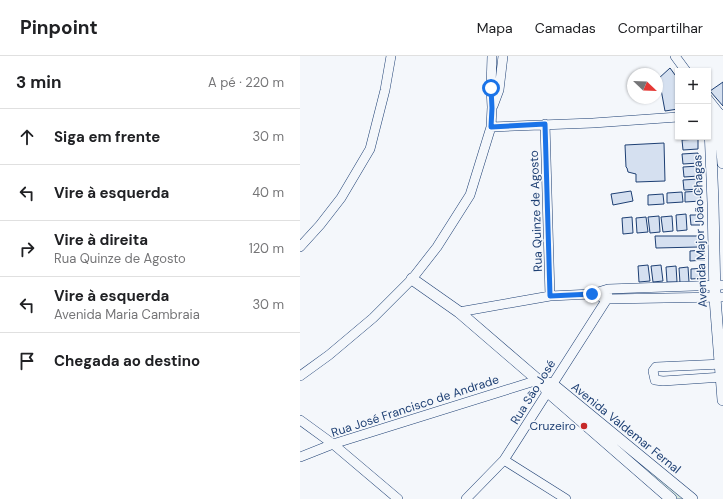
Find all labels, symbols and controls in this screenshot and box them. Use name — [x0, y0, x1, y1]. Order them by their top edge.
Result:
text: Pinpoint — [20, 15, 98, 40]
text: Mapa — [477, 19, 513, 37]
text: Camadas — [535, 19, 596, 37]
text: Compartilhar — [618, 19, 703, 37]
north arrow — [627, 68, 663, 104]
map controls — [675, 68, 711, 140]
button: + — [675, 68, 711, 104]
text: 3 min — [16, 71, 61, 93]
text: A pé · 220 m — [208, 74, 284, 91]
route start — [482, 79, 500, 97]
button: − — [675, 104, 711, 140]
icon: ahead — [16, 126, 38, 148]
text: Siga em frente — [54, 127, 160, 147]
text: 30 m — [252, 128, 284, 145]
street label: Rua Quinze de Agosto — [526, 150, 546, 272]
street label: Avenida Major João Chagas — [689, 154, 711, 308]
icon: left — [16, 182, 38, 204]
text: Vire à esquerda — [54, 183, 169, 203]
text: 40 m — [252, 184, 284, 201]
text: Vire à direita — [54, 230, 148, 250]
icon: right — [16, 238, 38, 260]
text: 120 m — [249, 240, 284, 257]
text: Rua Quinze de Agosto — [54, 250, 186, 267]
route end — [583, 285, 601, 303]
text: Vire à esquerda — [54, 286, 169, 306]
icon: left — [16, 294, 38, 316]
text: 30 m — [252, 296, 284, 313]
text: Avenida Maria Cambraia — [54, 306, 200, 323]
icon: arrive — [16, 350, 38, 372]
text: Chegada ao destino — [54, 351, 200, 371]
street label: Rua São José — [507, 356, 559, 427]
street label: Rua José Francisco de Andrade — [329, 371, 501, 441]
street label: Avenida Valdemar Fernal — [568, 379, 684, 477]
place label: Cruzeiro — [530, 418, 576, 434]
marker: Cruzeiro — [579, 421, 589, 431]

